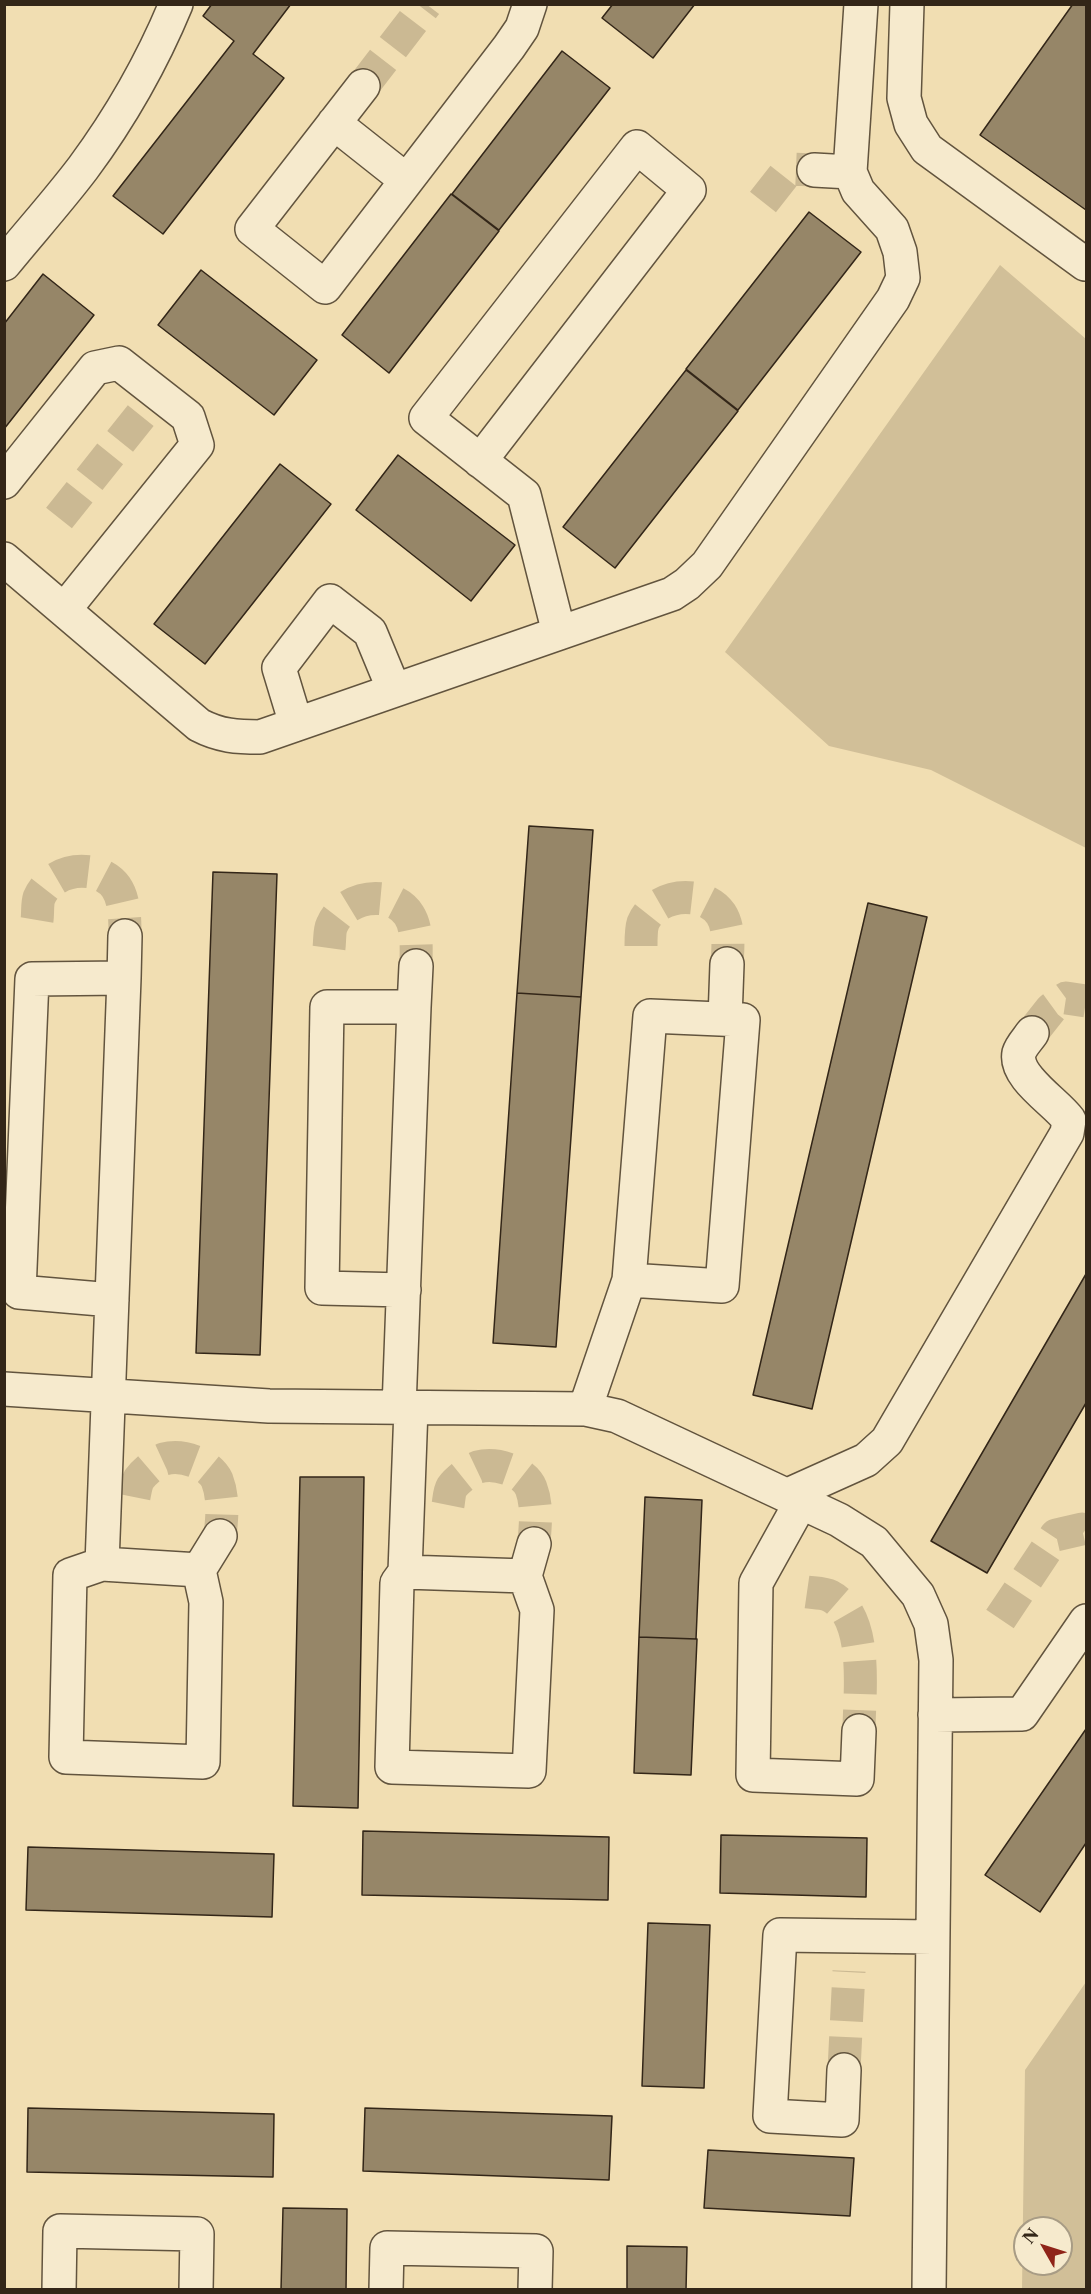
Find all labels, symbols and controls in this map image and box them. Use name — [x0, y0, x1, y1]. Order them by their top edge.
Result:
north arrow — [1013, 2216, 1073, 2276]
text: N — [1018, 2224, 1043, 2248]

